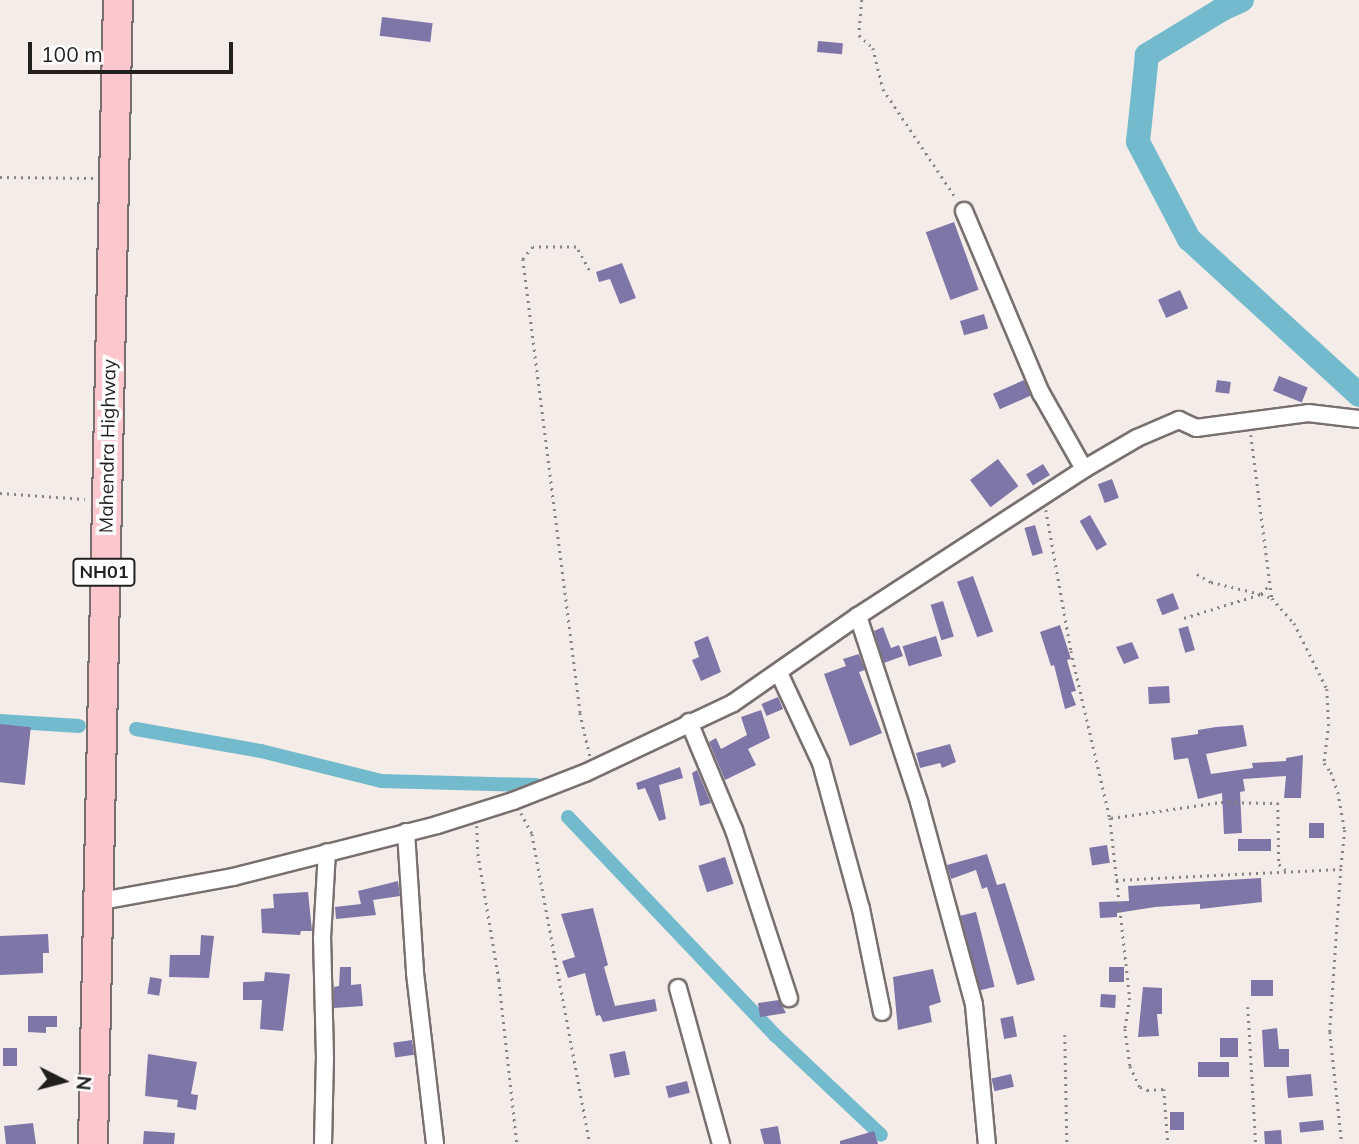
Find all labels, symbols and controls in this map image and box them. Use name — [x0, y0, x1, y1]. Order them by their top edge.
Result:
scale bar — [32, 28, 236, 72]
text: 100 m — [41, 41, 103, 67]
street label: Mahendra Highway — [95, 359, 121, 533]
road number: NH01 — [71, 558, 137, 586]
north arrow — [28, 1046, 98, 1116]
text: N — [71, 1075, 97, 1092]

